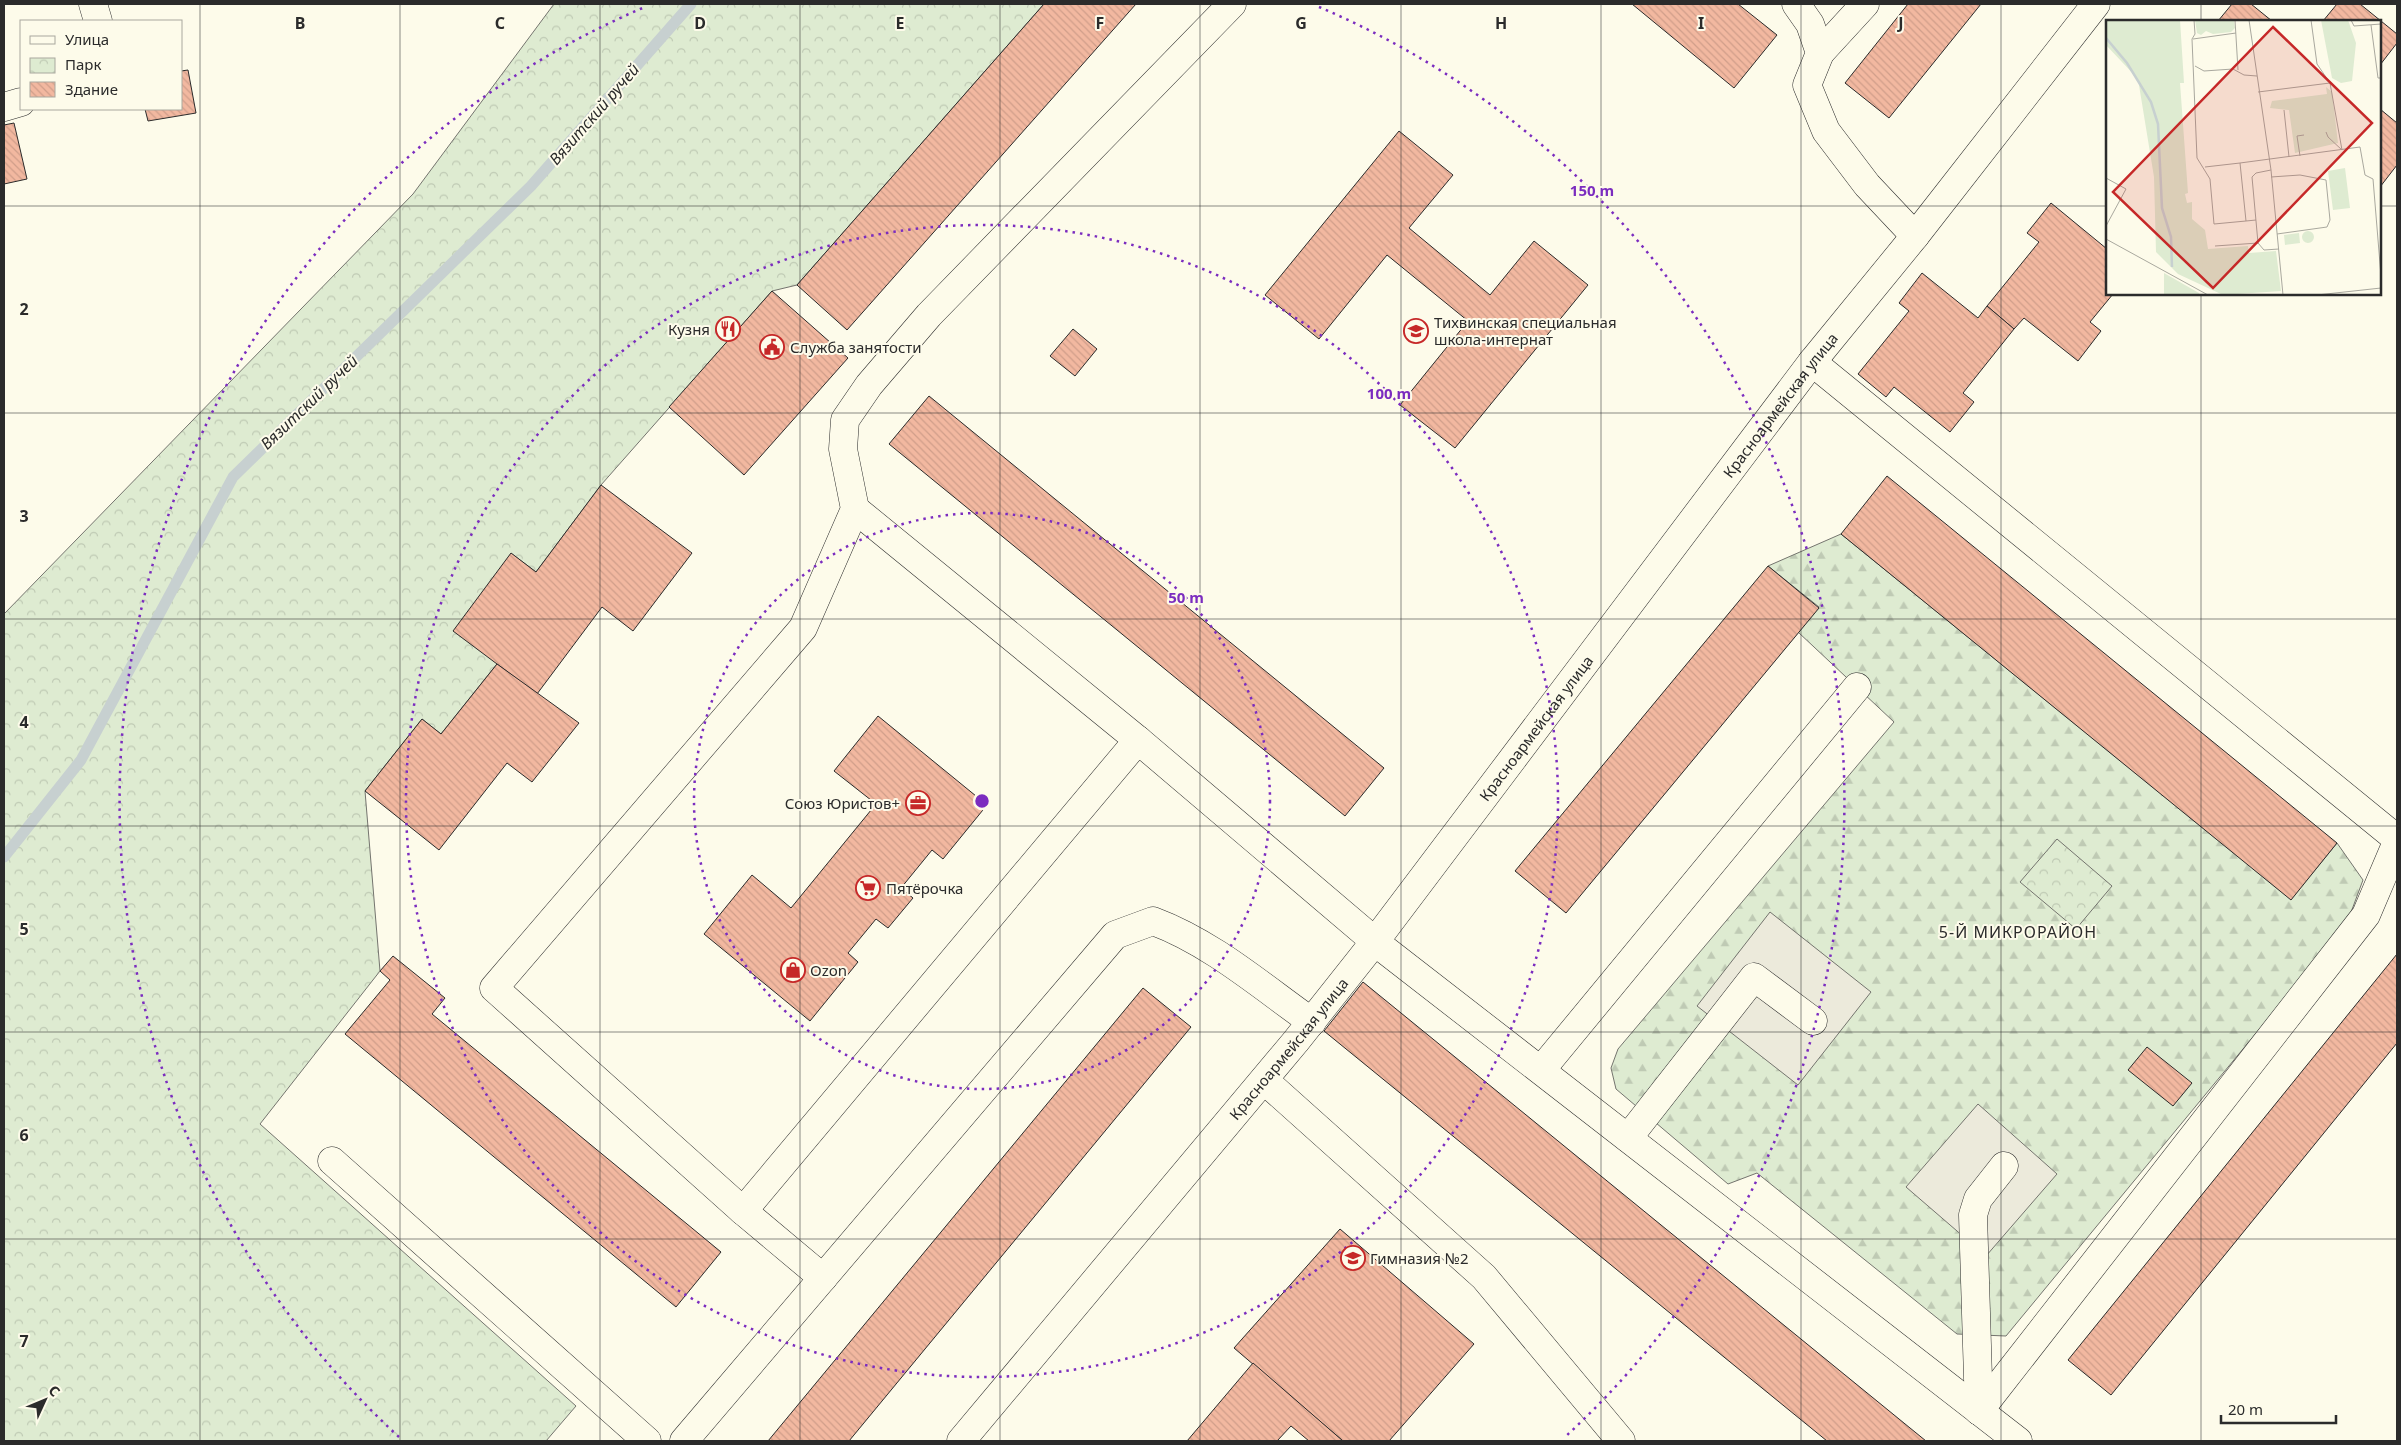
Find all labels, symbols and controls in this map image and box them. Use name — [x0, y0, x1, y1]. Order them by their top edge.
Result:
text: B — [295, 12, 305, 34]
text: C — [495, 12, 505, 34]
text: D — [694, 12, 706, 34]
text: E — [896, 12, 905, 34]
text: F — [1096, 12, 1104, 34]
text: G — [1295, 12, 1307, 34]
text: H — [1495, 12, 1507, 34]
text: I — [1698, 12, 1704, 34]
text: J — [1896, 12, 1904, 34]
legend — [20, 20, 182, 110]
inset map — [2106, 20, 2381, 295]
text: Улица — [65, 29, 109, 49]
text: Парк — [65, 54, 101, 74]
water label: Вязитский ручей — [544, 59, 644, 169]
text: Здание — [65, 79, 118, 99]
text: 150 m — [1570, 180, 1614, 200]
text: 2 — [19, 298, 29, 320]
place label: Тихвинская специальная школа-интернат — [1434, 312, 1617, 349]
restaurant icon: Кузня — [715, 316, 741, 342]
school or university icon: Тихвинская специальная школа-интернат — [1403, 318, 1429, 344]
place label: Кузня — [668, 319, 710, 339]
street label: Красноармейская улица — [1718, 328, 1842, 482]
public building icon: Служба занятости — [759, 334, 785, 360]
place label: Служба занятости — [790, 337, 922, 357]
water label: Вязитский ручей — [256, 350, 362, 454]
text: 100 m — [1367, 383, 1411, 403]
text: 3 — [19, 505, 29, 527]
text: 50 m — [1168, 587, 1204, 607]
street label: Красноармейская улица — [1474, 651, 1597, 805]
text: 4 — [19, 711, 29, 733]
office icon: Союз Юристов+ — [905, 790, 931, 816]
centre of rings — [973, 792, 991, 810]
place label: Союз Юристов+ — [785, 793, 900, 813]
supermarket icon: Пятёрочка — [855, 875, 881, 901]
place label: Пятёрочка — [886, 878, 963, 898]
text: 5 — [19, 918, 29, 940]
district label: 5-Й МИКРОРАЙОН — [1939, 921, 2097, 943]
shop icon: Ozon — [780, 957, 806, 983]
place label: Ozon — [810, 960, 847, 980]
street label: Красноармейская улица — [1224, 974, 1352, 1124]
text: 6 — [19, 1124, 29, 1146]
school or university icon: Гимназия №2 — [1340, 1245, 1366, 1271]
place label: Гимназия №2 — [1370, 1248, 1469, 1268]
text: 7 — [19, 1330, 29, 1352]
north arrow — [20, 1375, 70, 1425]
text: С — [45, 1381, 65, 1400]
scale bar — [2221, 1392, 2336, 1424]
text: 20 m — [2228, 1399, 2263, 1419]

